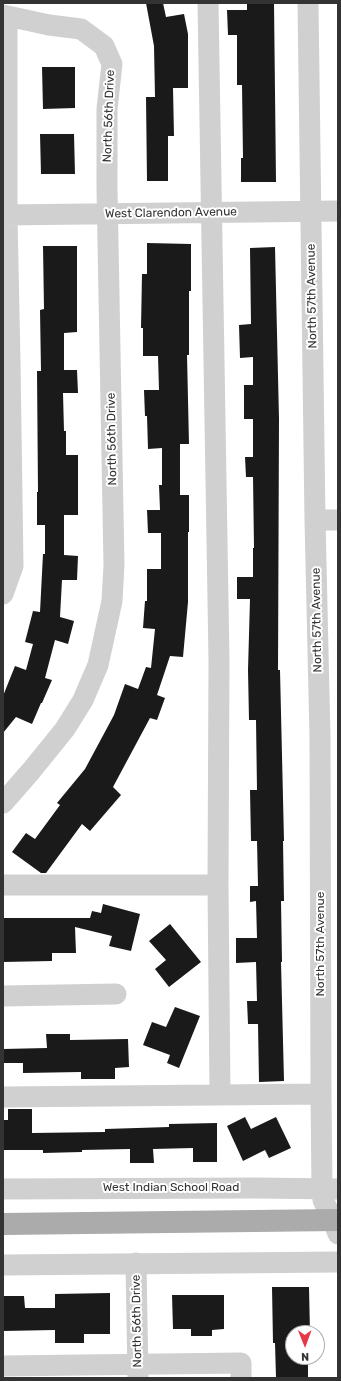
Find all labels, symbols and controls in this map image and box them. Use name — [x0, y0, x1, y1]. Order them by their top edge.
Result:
street label: North 56th Drive — [100, 69, 118, 163]
street label: West Clarendon Avenue — [105, 205, 237, 221]
street label: North 57th Avenue — [304, 243, 320, 349]
street label: North 56th Drive — [104, 392, 120, 486]
street label: North 57th Avenue — [309, 567, 325, 673]
street label: North 57th Avenue — [314, 892, 328, 996]
street label: West Indian School Road — [103, 1181, 239, 1195]
street label: North 56th Drive — [129, 1274, 145, 1368]
north arrow — [285, 1325, 325, 1365]
text: N — [301, 1350, 309, 1363]

